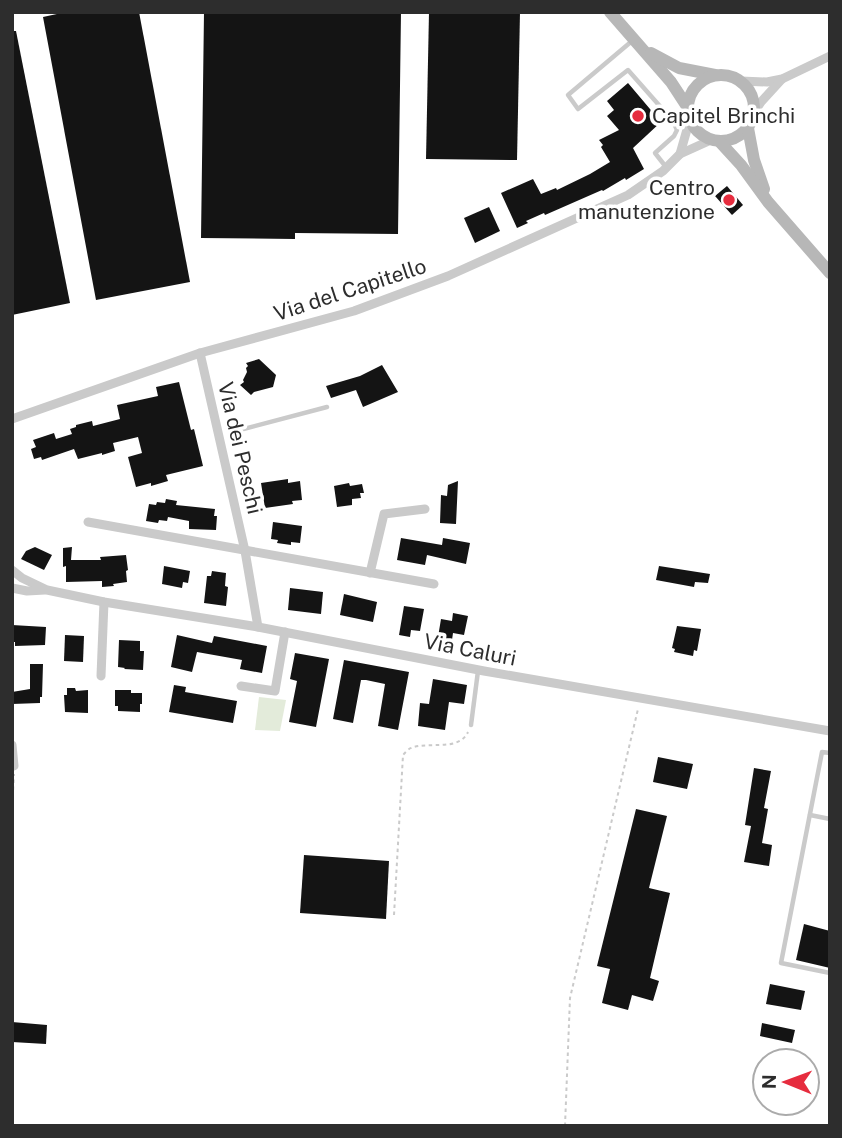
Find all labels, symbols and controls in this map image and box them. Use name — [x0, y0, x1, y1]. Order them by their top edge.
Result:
place label: Capitel Brinchi — [652, 103, 795, 128]
marker: Capitel Brinchi — [630, 108, 646, 124]
place label: Centro manutenzione — [578, 175, 715, 224]
marker: Centro manutenzione — [721, 192, 737, 208]
street label: Via del Capitello — [270, 253, 429, 326]
street label: Via dei Peschi — [213, 379, 268, 516]
street label: Via Caluri — [422, 628, 518, 671]
north arrow — [751, 1047, 821, 1117]
text: N — [758, 1074, 780, 1089]

